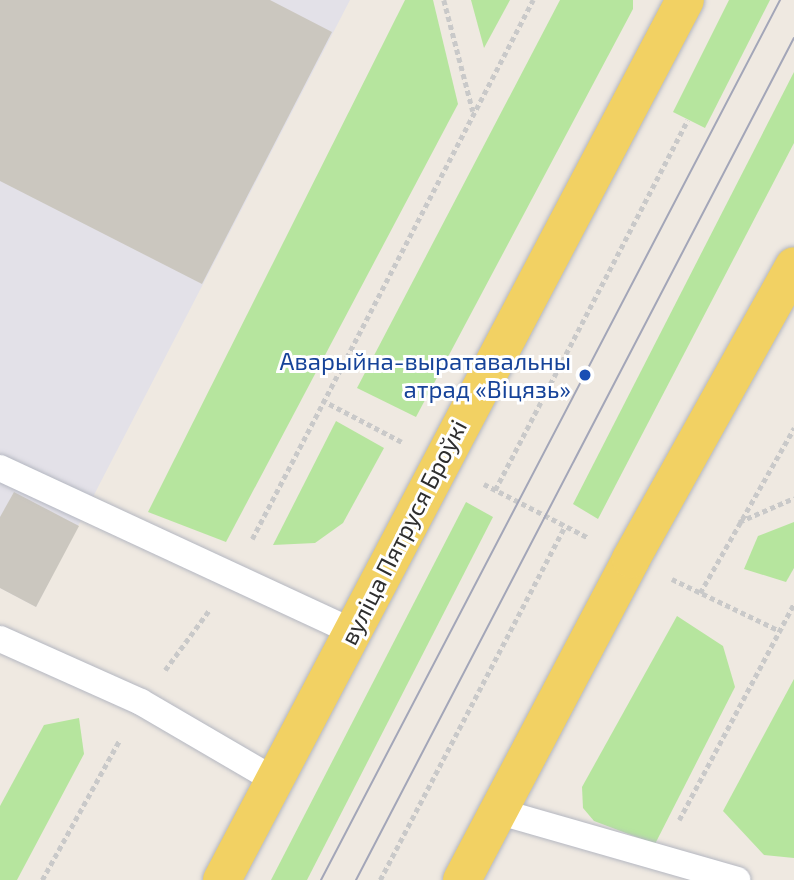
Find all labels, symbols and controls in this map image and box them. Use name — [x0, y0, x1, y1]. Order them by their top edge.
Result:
place label: Аварыйна-выратавальны атрад «Віцязь» — [280, 347, 571, 403]
marker: Аварыйна-выратавальны атрад «Віцязь» — [577, 367, 593, 383]
street label: вуліца Пятруся Броўкі — [334, 415, 472, 649]

